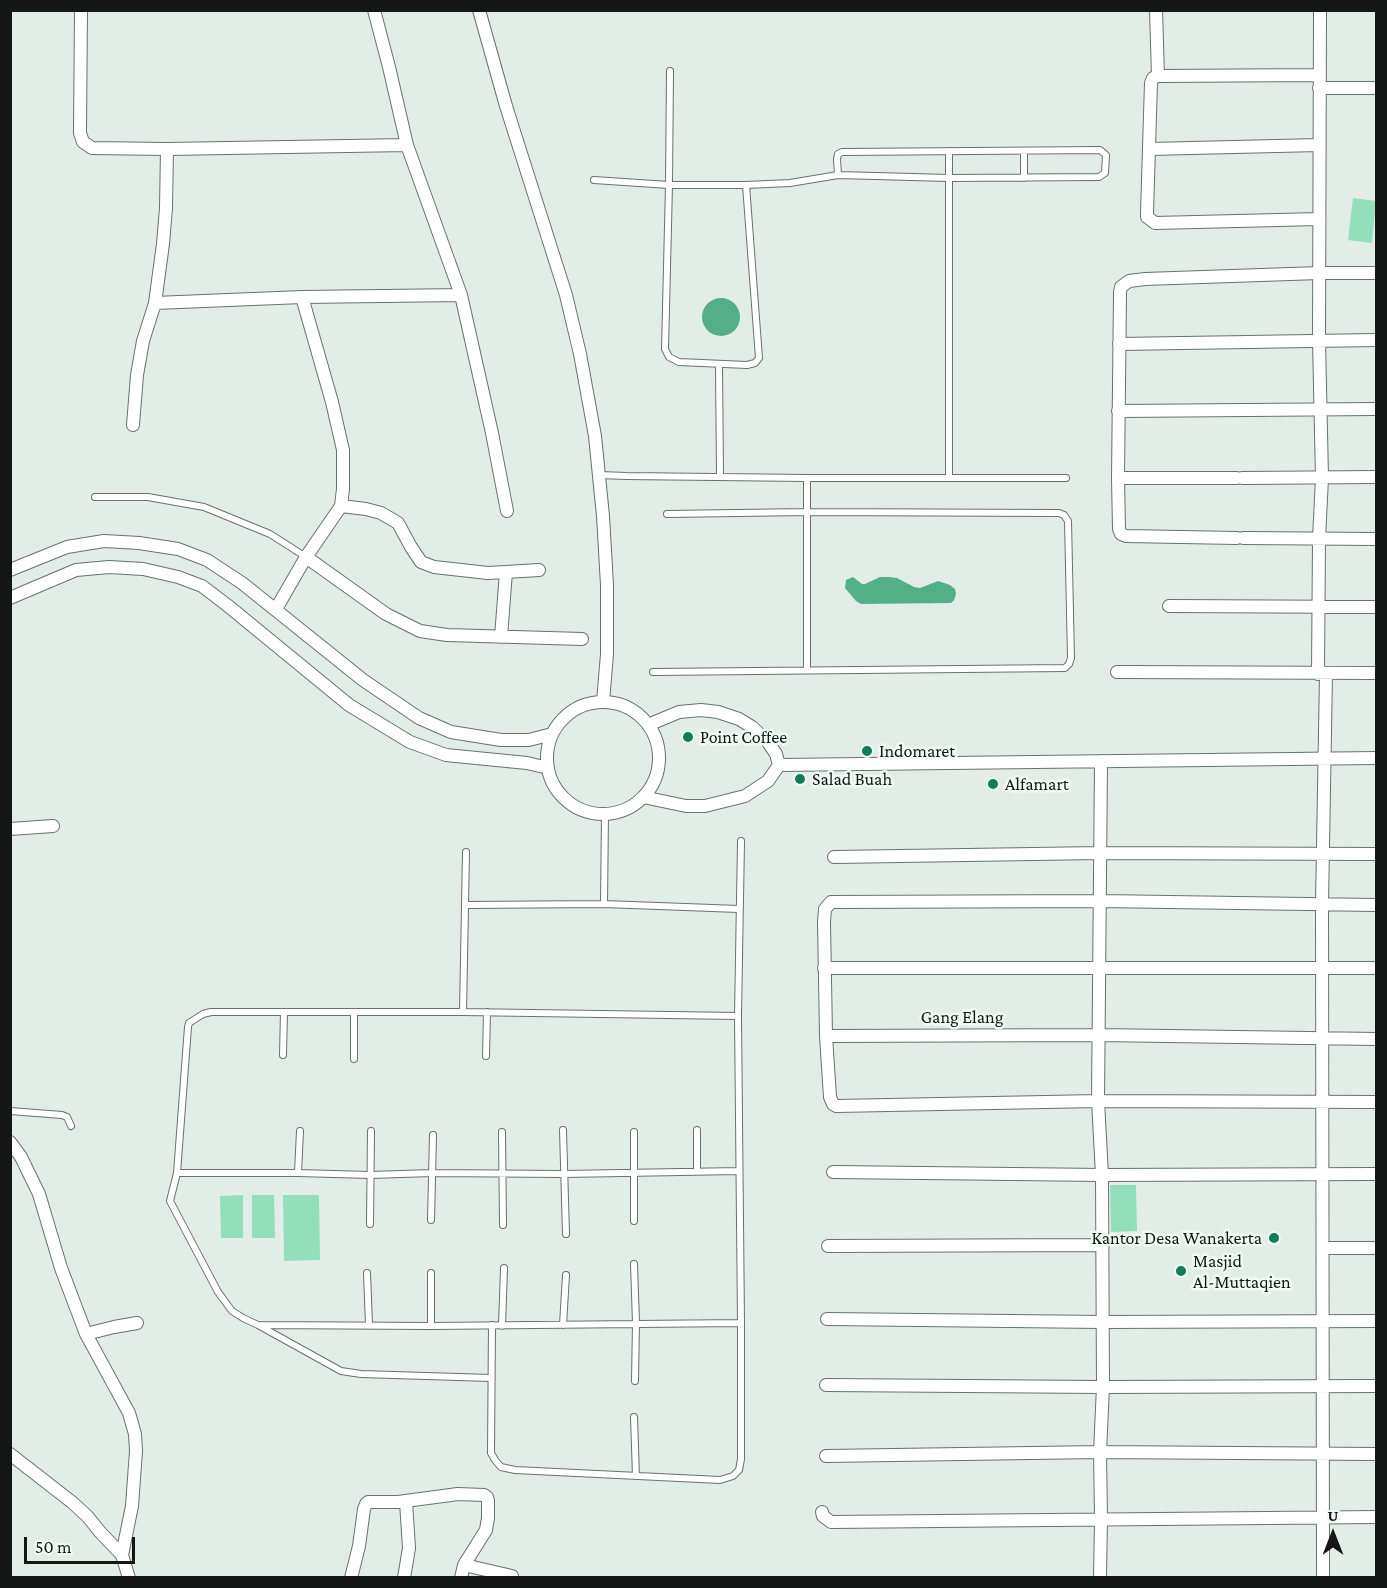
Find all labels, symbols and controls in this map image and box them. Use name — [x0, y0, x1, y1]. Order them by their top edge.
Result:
place label: Point Coffee — [700, 726, 787, 748]
marker: Point Coffee — [681, 730, 695, 744]
place label: Indomaret — [879, 740, 955, 762]
marker: Indomaret — [860, 744, 874, 758]
place label: Salad Buah — [812, 768, 892, 790]
marker: Salad Buah — [793, 772, 807, 786]
place label: Alfamart — [1005, 773, 1069, 795]
marker: Alfamart — [986, 777, 1000, 791]
street label: Gang Elang — [921, 1006, 1003, 1028]
place label: Kantor Desa Wanakerta — [1092, 1227, 1262, 1249]
marker: Kantor Desa Wanakerta — [1267, 1231, 1281, 1245]
place label: Masjid Al-Muttaqien — [1193, 1250, 1291, 1292]
marker: Masjid Al-Muttaqien — [1174, 1264, 1188, 1278]
north arrow — [1303, 1504, 1363, 1564]
text: U — [1328, 1507, 1338, 1524]
scale bar — [27, 1525, 138, 1563]
text: 50 m — [35, 1537, 72, 1557]

